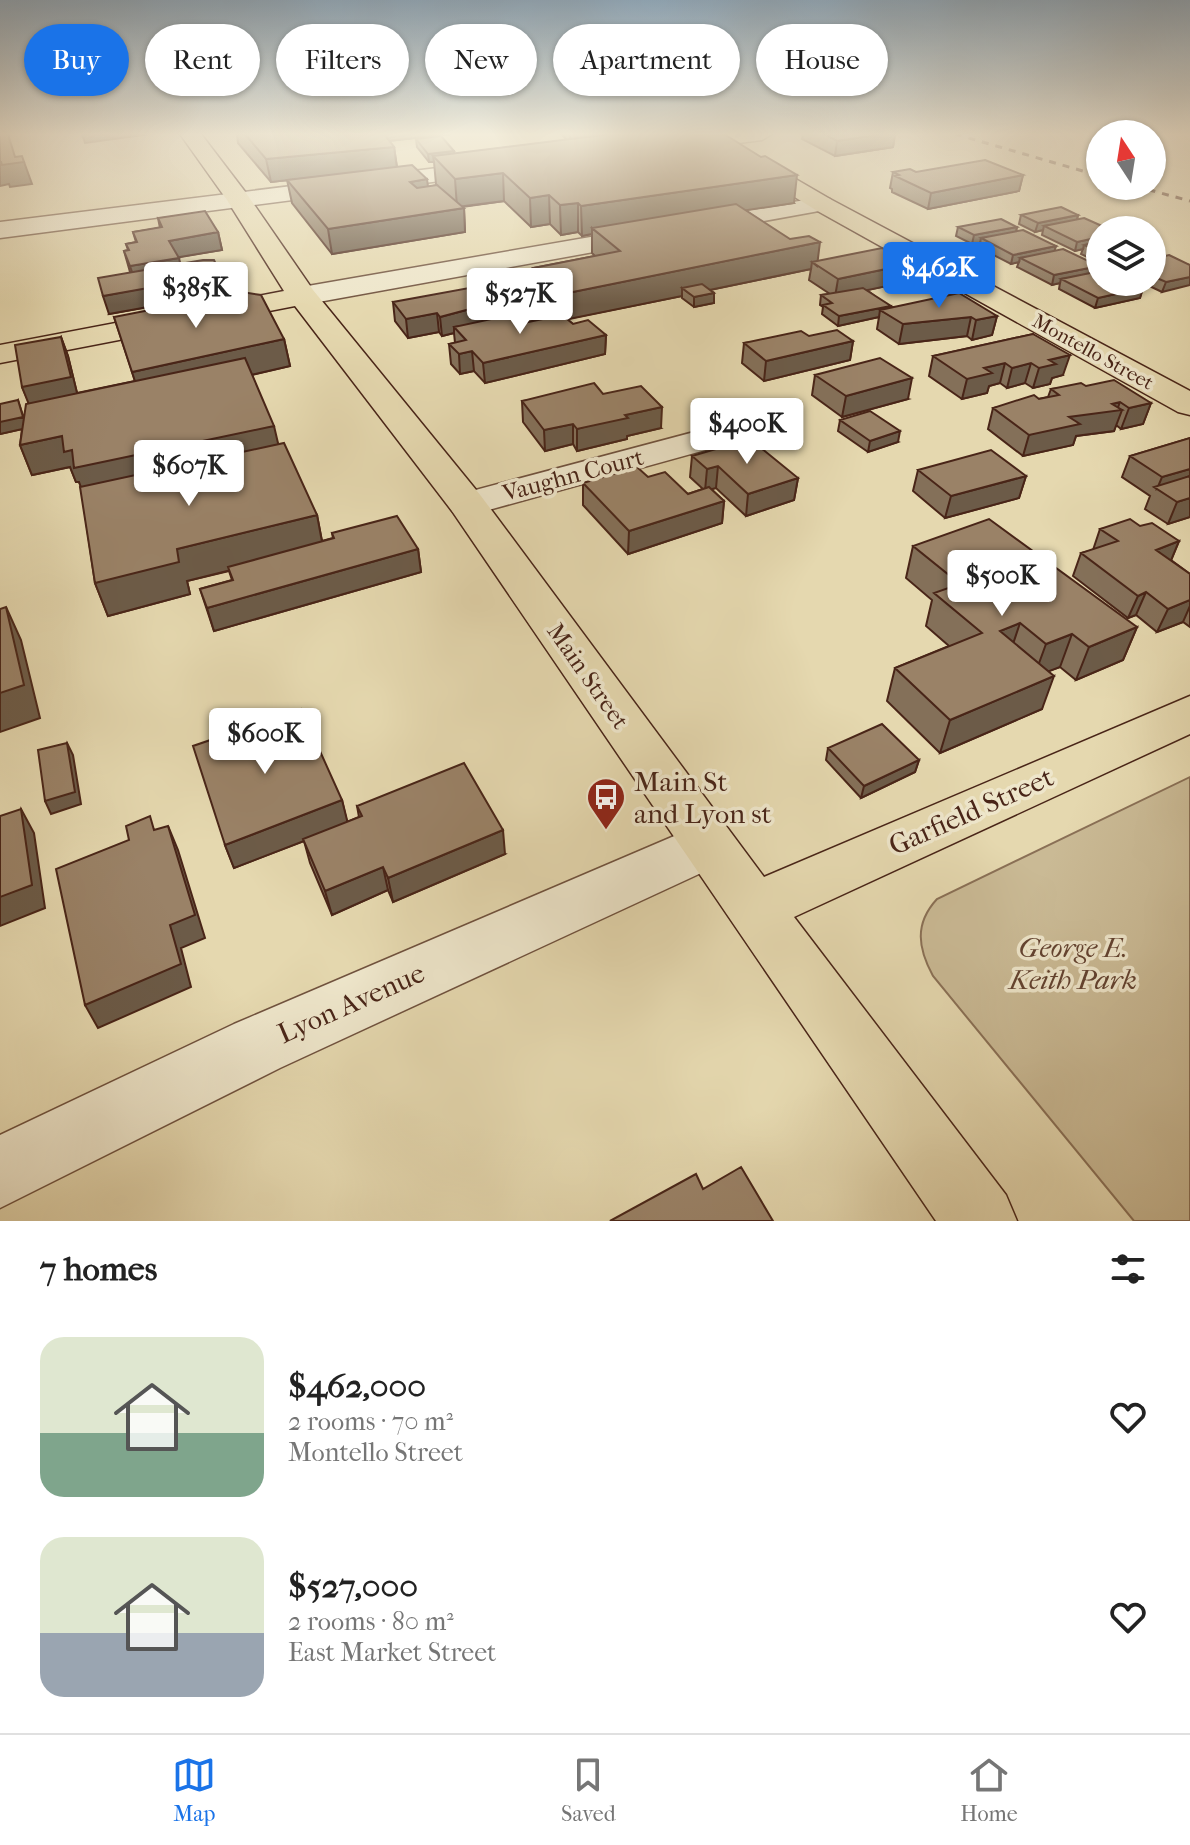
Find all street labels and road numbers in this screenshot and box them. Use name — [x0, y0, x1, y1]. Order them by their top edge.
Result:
street label: Montello Street — [1029, 309, 1157, 395]
street label: Vaughn Court — [499, 443, 647, 508]
street label: Main Street — [541, 618, 635, 735]
street label: Garfield Street — [884, 760, 1058, 862]
street label: Lyon Avenue — [272, 956, 430, 1050]

